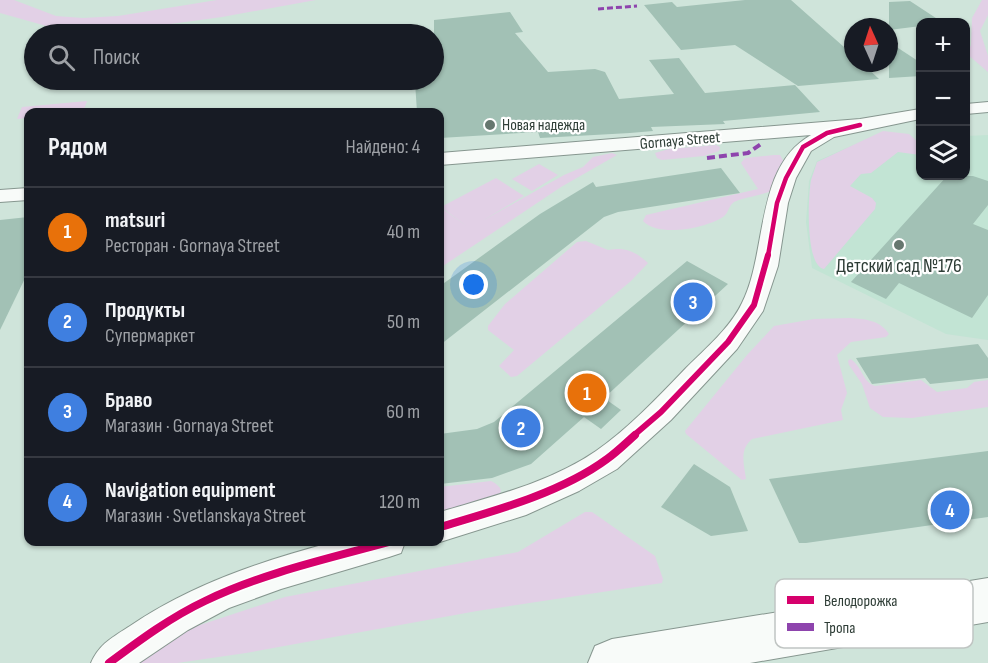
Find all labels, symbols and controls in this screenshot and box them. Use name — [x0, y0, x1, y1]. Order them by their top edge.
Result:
north arrow — [844, 18, 898, 72]
map controls — [916, 18, 970, 180]
button: + — [916, 18, 970, 72]
search box — [24, 24, 444, 90]
icon: search — [45, 41, 78, 74]
text: Поиск — [93, 44, 139, 71]
button: − — [916, 72, 970, 126]
place label: Новая надежда — [502, 116, 585, 135]
marker: Новая надежда — [483, 118, 497, 132]
button: layers — [916, 126, 970, 180]
street label: Gornaya Street — [639, 128, 721, 154]
text: Рядом — [48, 132, 107, 163]
text: Найдено: 4 — [346, 135, 420, 159]
text: matsuri — [105, 207, 165, 234]
text: 1 — [64, 220, 71, 244]
text: 40 m — [387, 220, 420, 244]
text: Ресторан · Gornaya Street — [105, 234, 280, 258]
marker: Детский сад №176 — [892, 238, 906, 252]
place label: Детский сад №176 — [836, 254, 962, 278]
your location — [459, 270, 488, 299]
pin: 3 — [674, 280, 712, 324]
text: Продукты — [105, 297, 185, 324]
text: 2 — [63, 310, 72, 334]
text: 50 m — [387, 310, 420, 334]
text: Супермаркет — [105, 324, 195, 348]
pin: 1 — [568, 370, 606, 416]
text: Браво — [105, 387, 152, 414]
text: 3 — [63, 400, 72, 424]
text: 60 m — [386, 400, 420, 424]
pin: 2 — [502, 406, 540, 450]
text: Магазин · Gornaya Street — [105, 414, 273, 438]
text: Navigation equipment — [105, 477, 276, 504]
pin: 4 — [930, 488, 970, 532]
text: 4 — [63, 490, 72, 514]
text: 120 m — [380, 490, 420, 514]
text: Магазин · Svetlanskaya Street — [105, 504, 306, 528]
legend — [775, 579, 973, 648]
text: Велодорожка — [824, 592, 897, 611]
text: Тропа — [824, 619, 855, 638]

